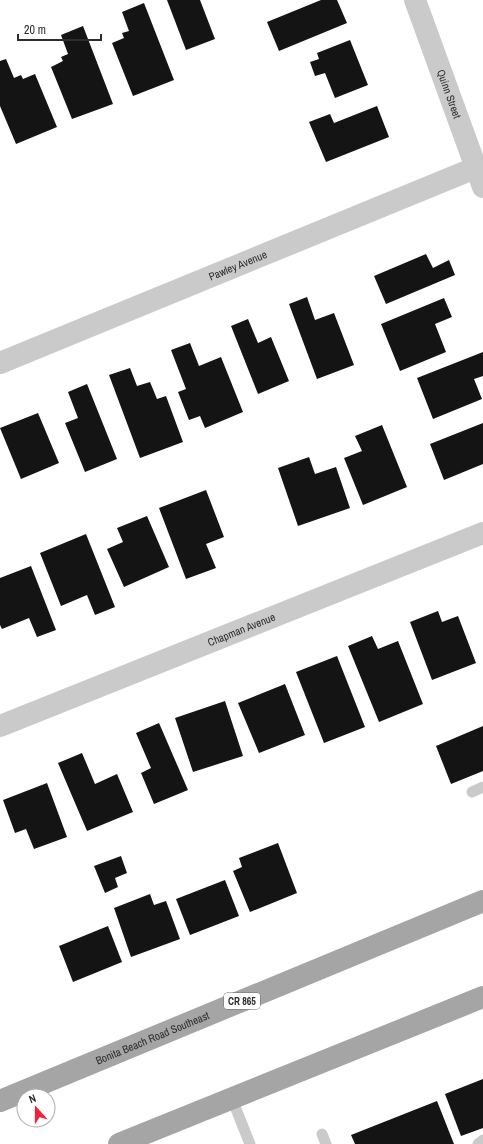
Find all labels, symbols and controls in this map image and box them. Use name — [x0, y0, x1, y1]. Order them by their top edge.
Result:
scale bar — [18, 16, 101, 42]
text: 20 m — [24, 22, 46, 38]
street label: Quinn Street — [434, 67, 465, 121]
street label: Pawley Avenue — [207, 247, 269, 284]
street label: Chapman Avenue — [206, 610, 277, 649]
road number: CR 865 — [224, 993, 260, 1009]
street label: Bonita Beach Road Southeast — [94, 1008, 212, 1068]
north arrow — [16, 1088, 56, 1128]
text: N — [27, 1091, 38, 1106]

